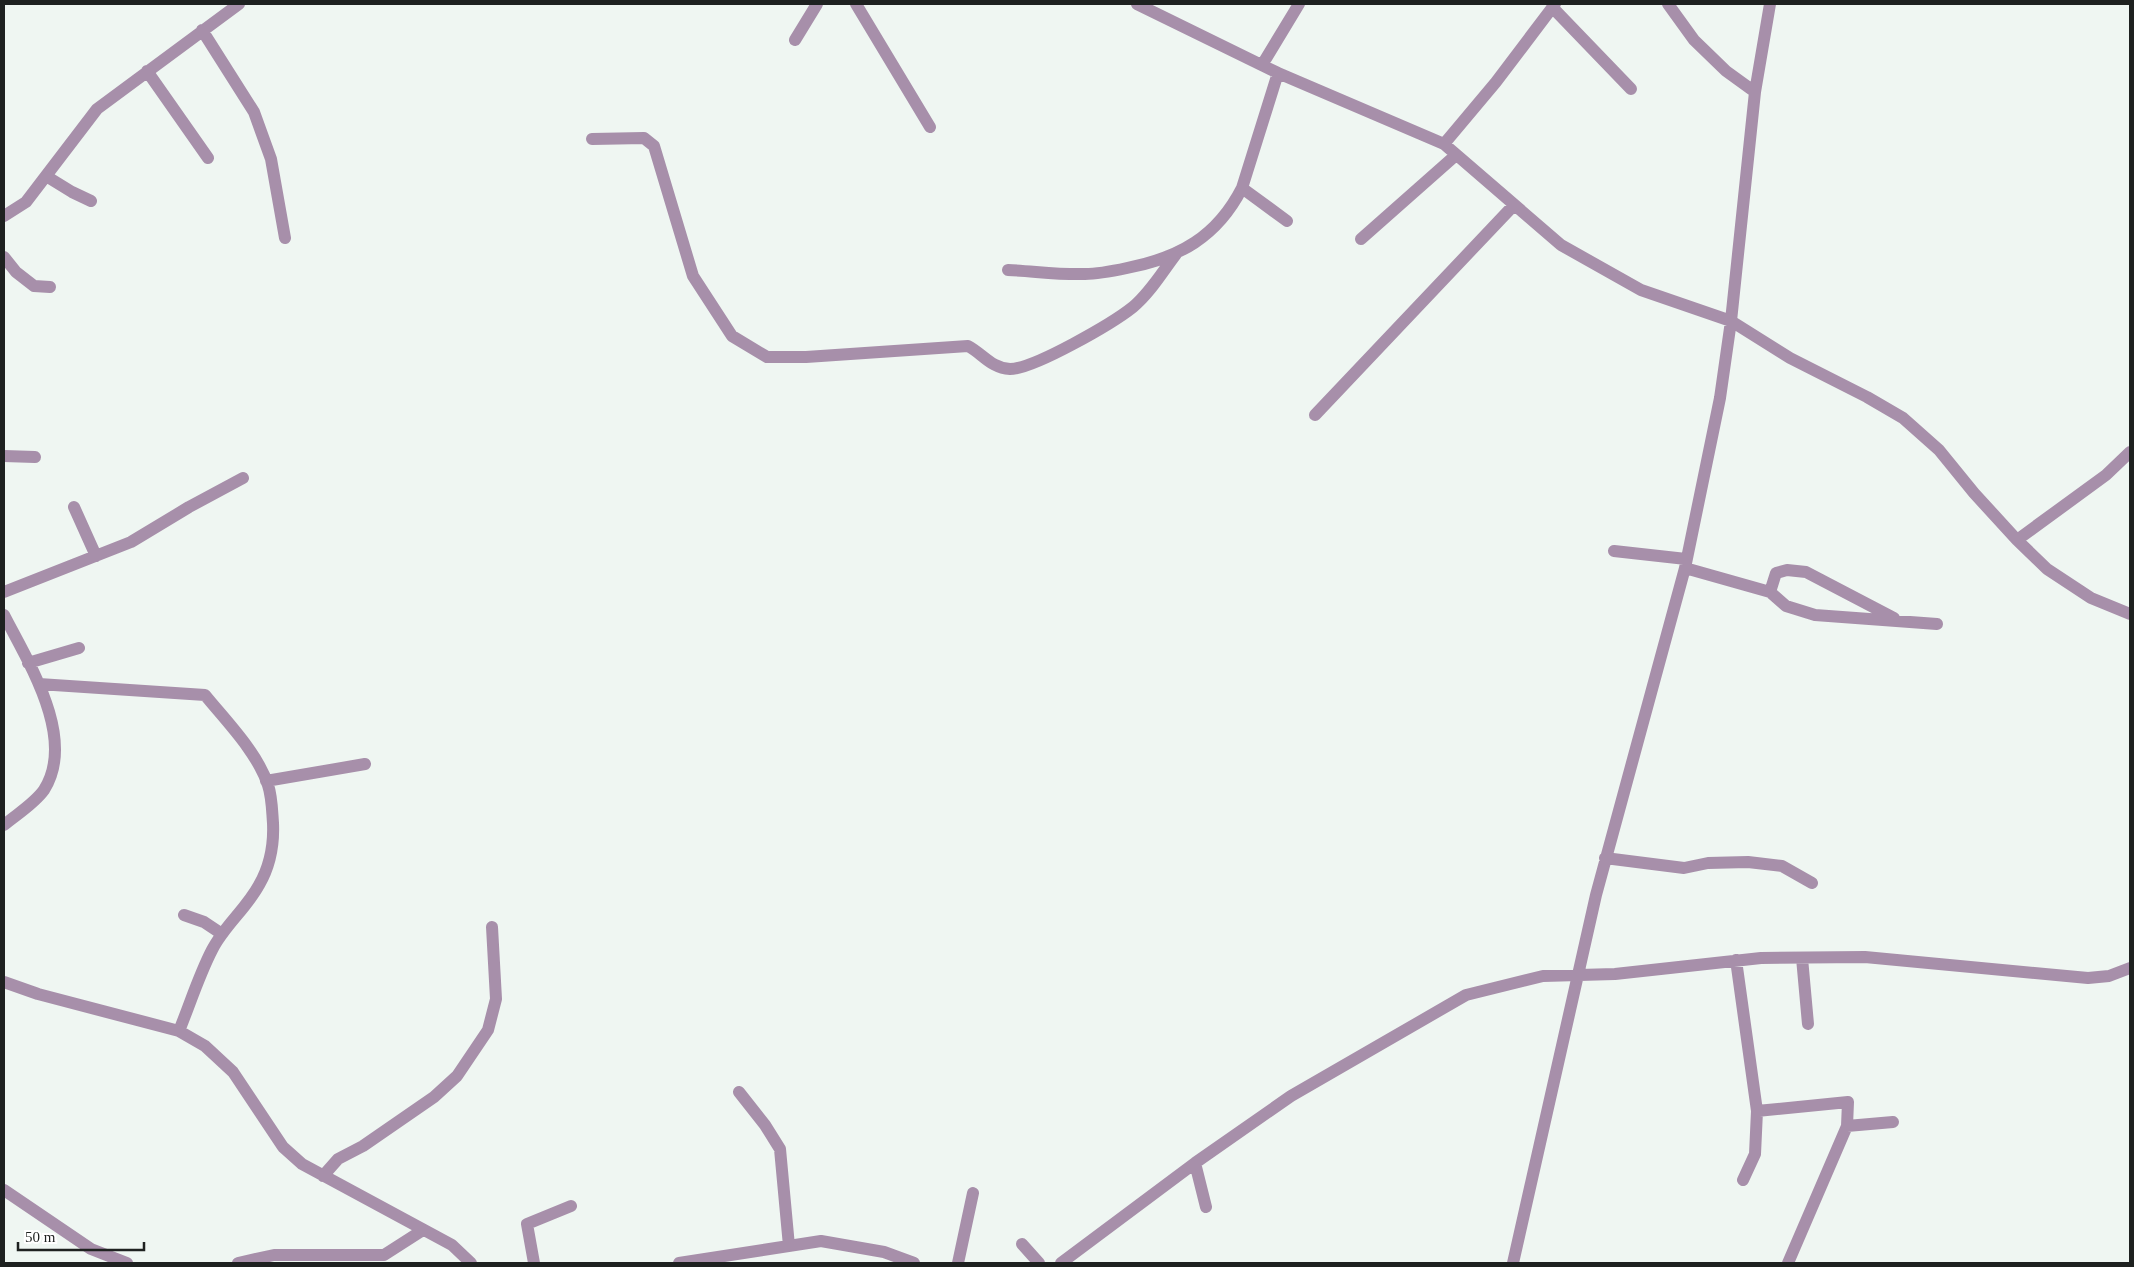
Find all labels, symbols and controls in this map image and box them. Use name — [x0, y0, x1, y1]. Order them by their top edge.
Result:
scale bar — [18, 1220, 144, 1252]
text: 50 m — [25, 1229, 56, 1245]

